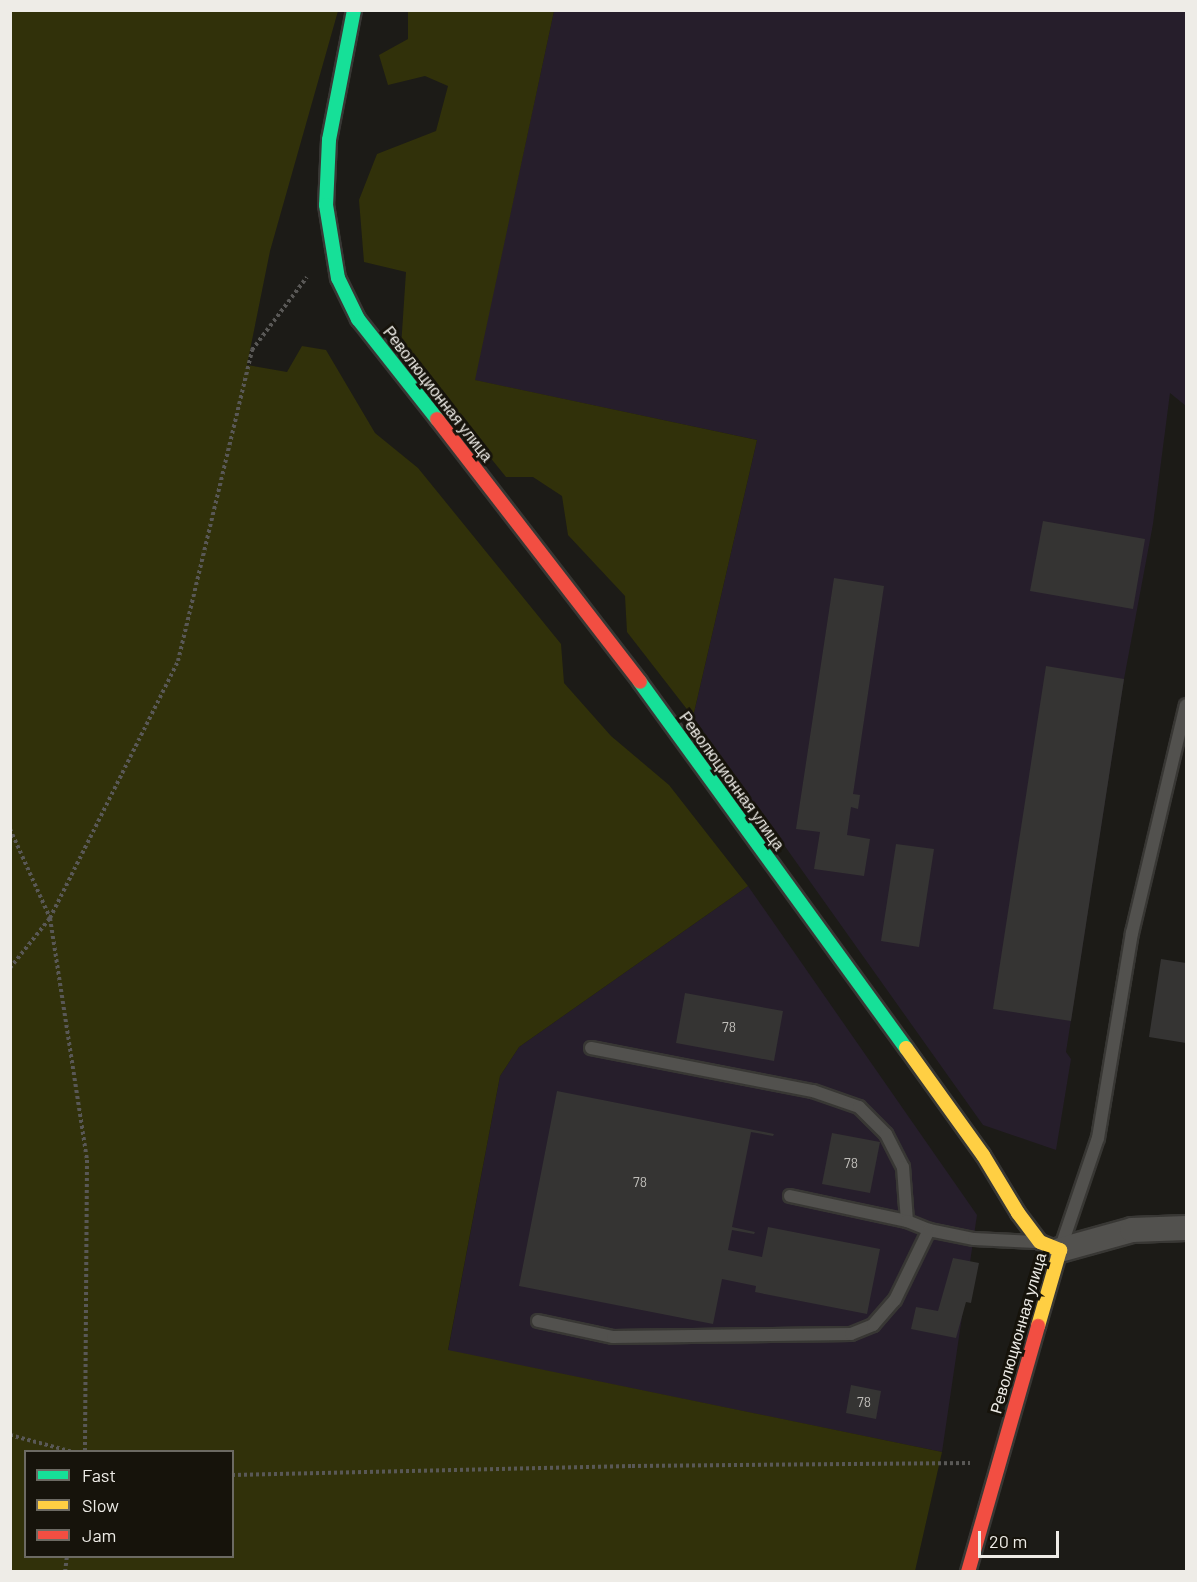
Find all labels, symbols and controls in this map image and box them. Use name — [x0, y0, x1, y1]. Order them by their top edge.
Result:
street label: Революционная улица — [379, 322, 497, 466]
street label: Революционная улица — [675, 708, 789, 854]
house number: 78 — [722, 1019, 736, 1035]
house number: 78 — [844, 1155, 858, 1171]
house number: 78 — [633, 1174, 647, 1190]
street label: Революционная улица — [986, 1250, 1050, 1416]
house number: 78 — [857, 1394, 871, 1410]
legend — [24, 1450, 234, 1558]
text: Fast — [82, 1464, 116, 1486]
text: Slow — [82, 1494, 119, 1516]
scale bar — [981, 1519, 1062, 1557]
text: Jam — [82, 1524, 116, 1546]
text: 20 m — [989, 1530, 1027, 1552]

